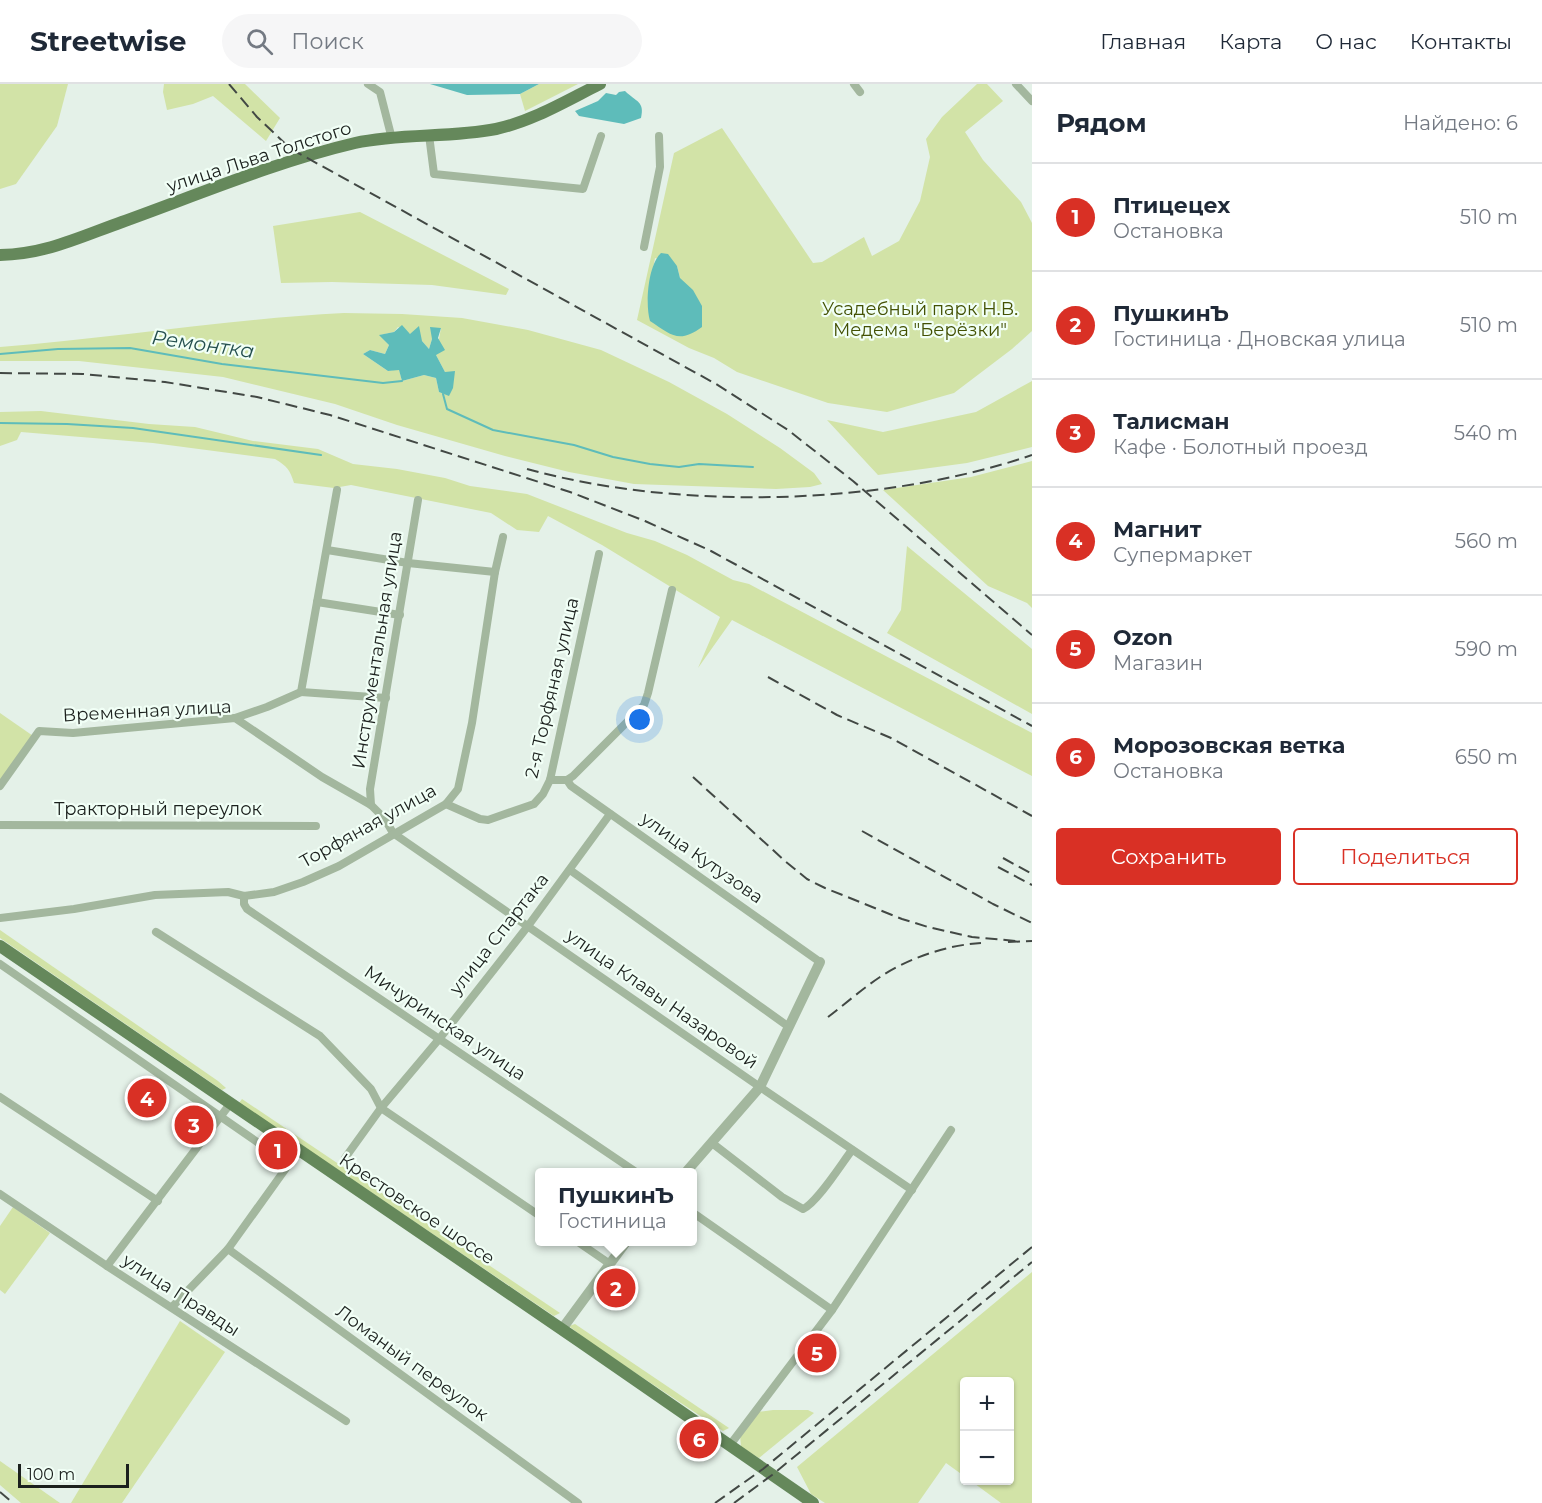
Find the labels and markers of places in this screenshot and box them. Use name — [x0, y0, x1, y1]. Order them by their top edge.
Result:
pin: 4 — [128, 1076, 166, 1120]
pin: 3 — [174, 1102, 214, 1148]
pin: 1 — [258, 1128, 298, 1172]
pin: 2 — [596, 1266, 636, 1310]
pin: 5 — [798, 1330, 836, 1376]
pin: 6 — [680, 1416, 718, 1462]

